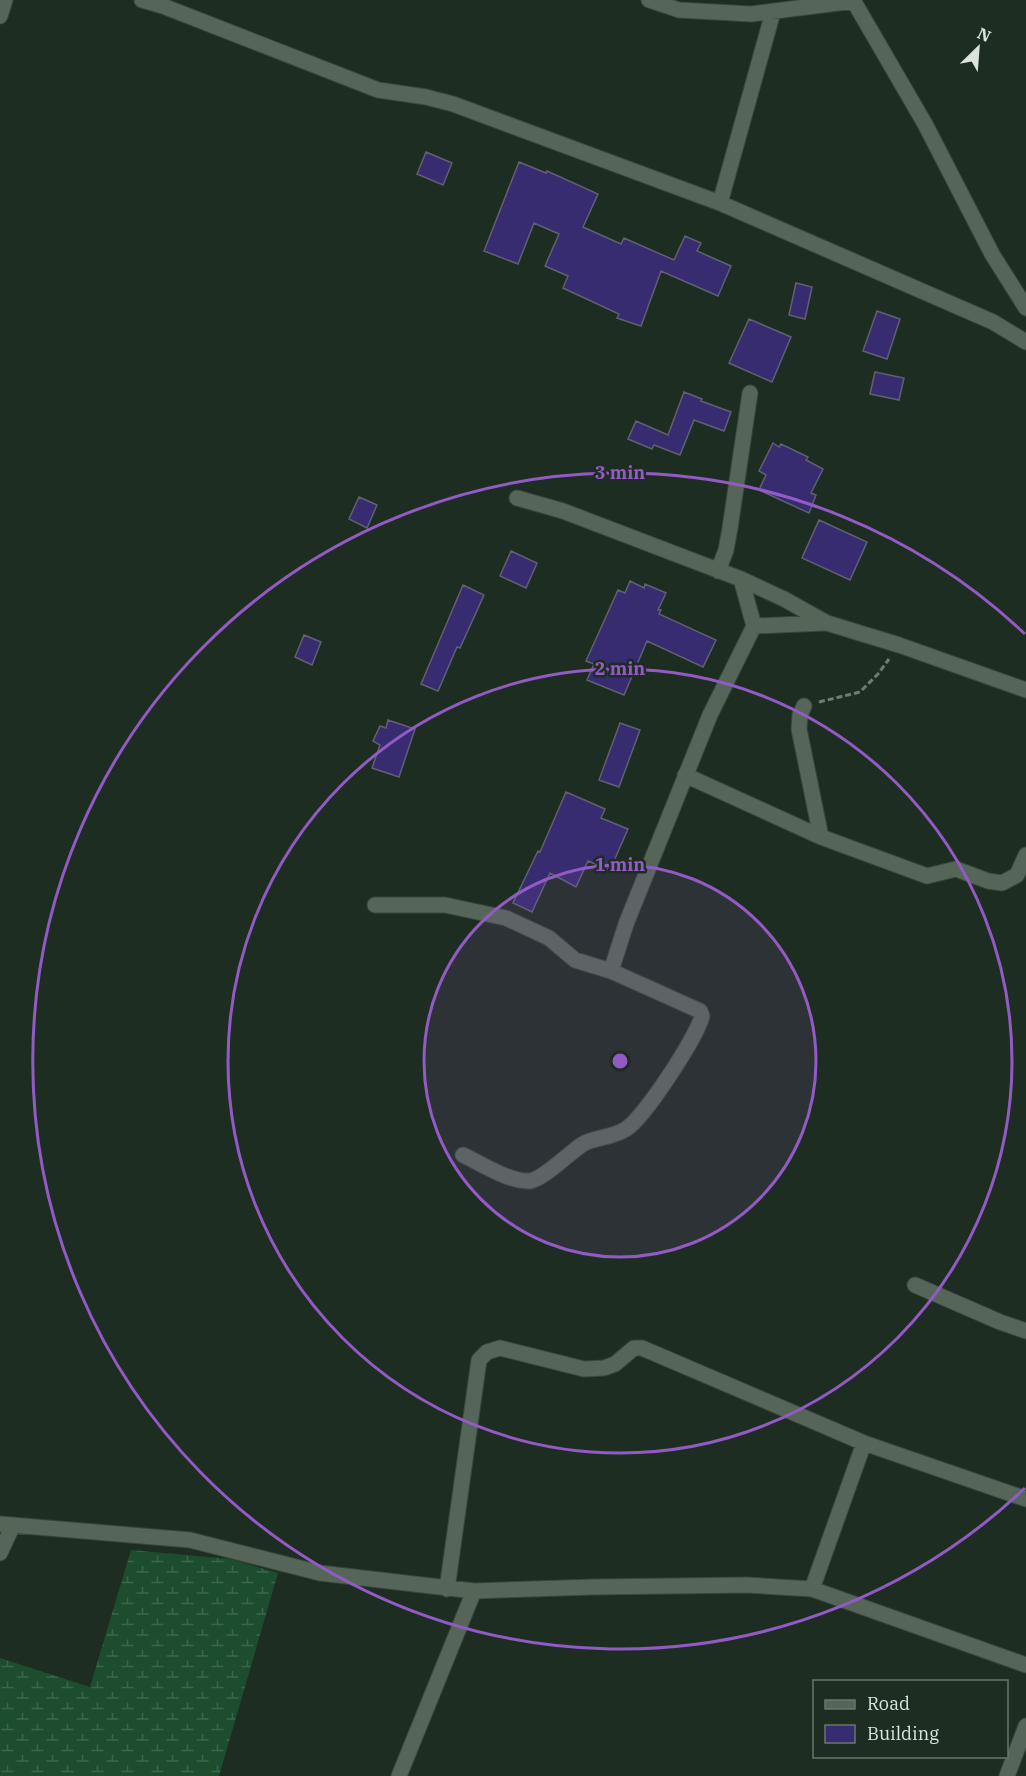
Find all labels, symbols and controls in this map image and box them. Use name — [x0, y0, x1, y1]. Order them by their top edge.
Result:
north arrow — [948, 18, 1008, 78]
text: N — [974, 23, 994, 46]
text: 3 min — [595, 461, 645, 484]
text: 2 min — [595, 657, 645, 680]
text: 1 min — [595, 853, 645, 876]
centre of rings — [610, 1051, 630, 1071]
legend — [813, 1680, 1008, 1758]
text: Road — [867, 1692, 910, 1715]
text: Building — [867, 1722, 939, 1745]

